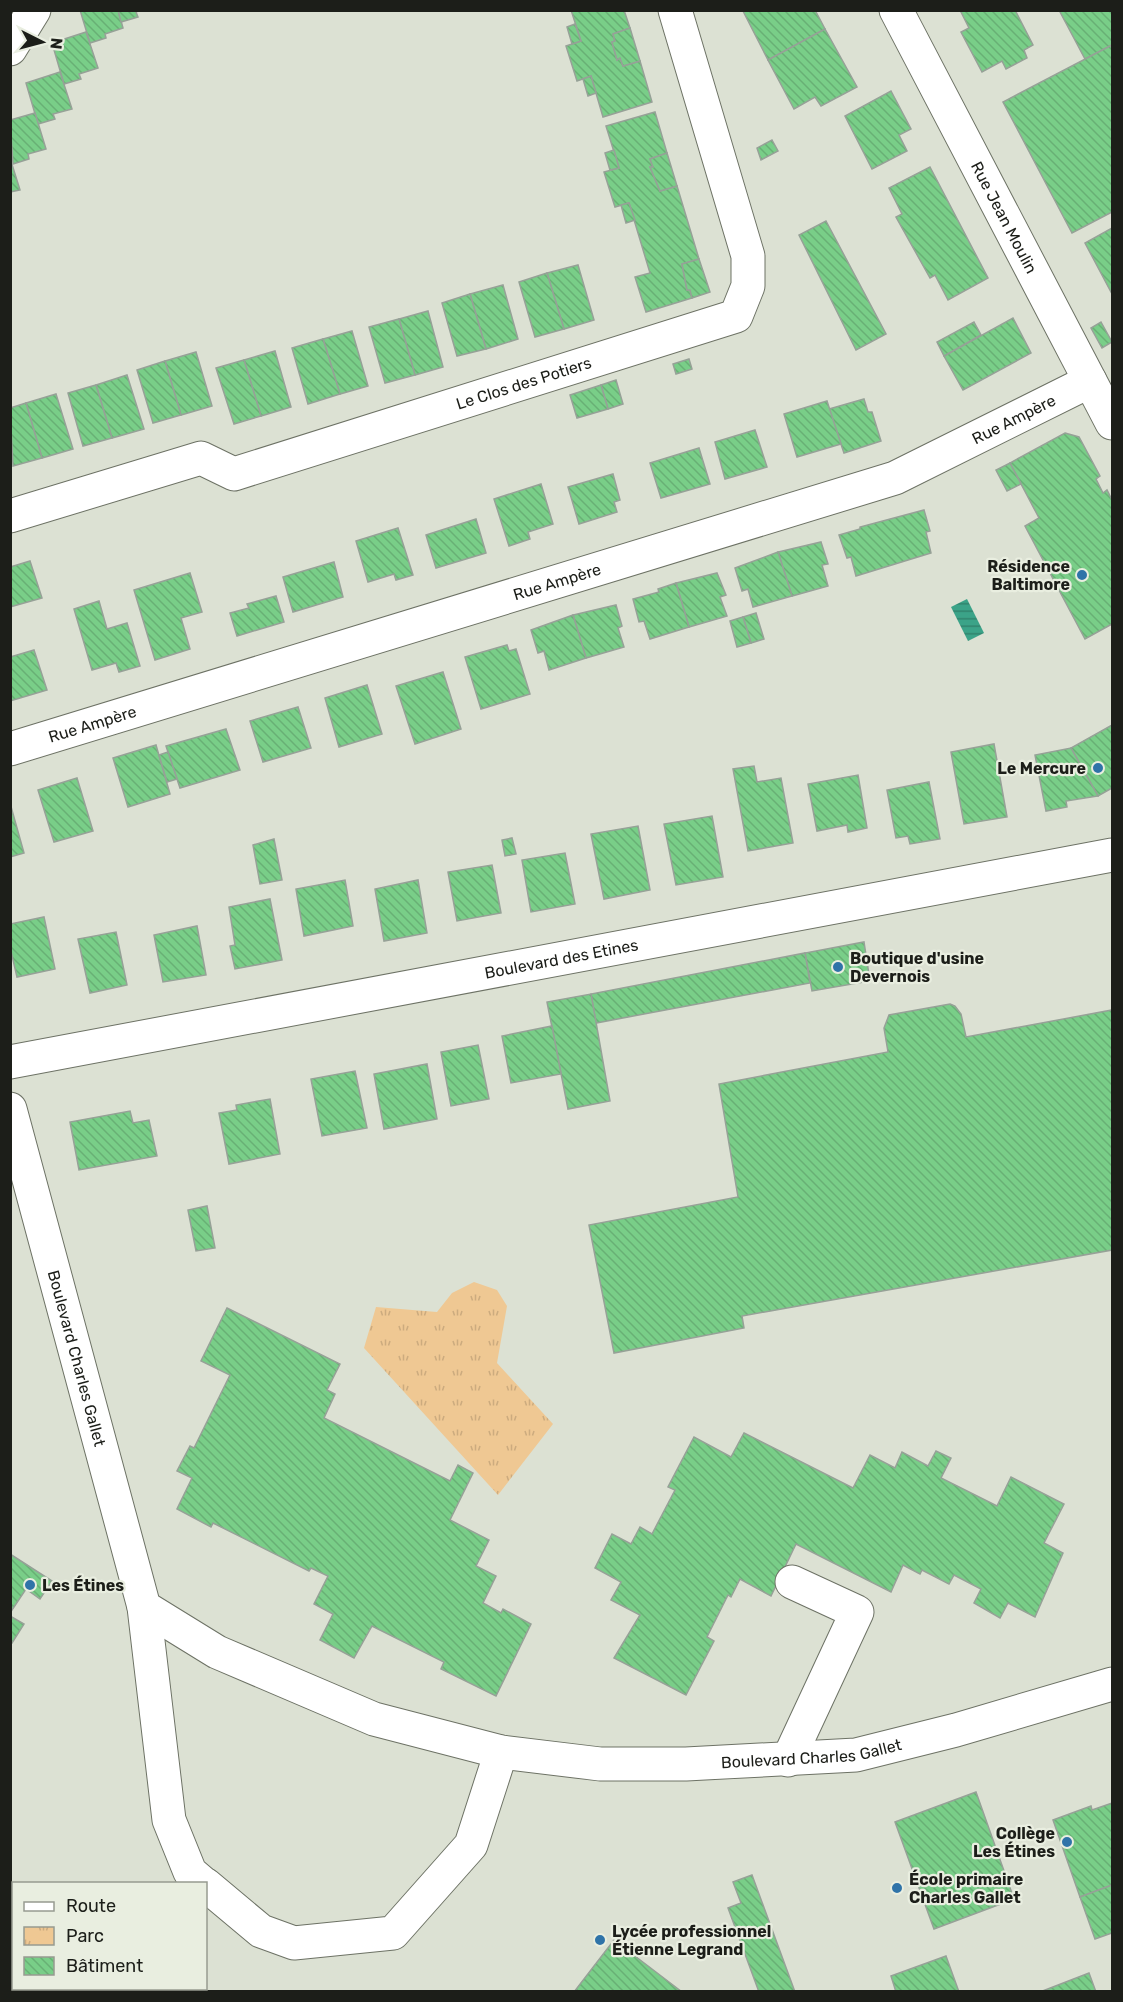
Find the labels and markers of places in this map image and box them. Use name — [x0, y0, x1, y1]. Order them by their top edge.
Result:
place label: Résidence Baltimore — [987, 557, 1070, 594]
marker: Résidence Baltimore — [1075, 568, 1089, 582]
place label: Le Mercure — [997, 759, 1086, 778]
marker: Le Mercure — [1091, 761, 1105, 775]
place label: Boutique d'usine Devernois — [850, 949, 984, 986]
marker: Boutique d'usine Devernois — [831, 960, 845, 974]
place label: Les Étines — [42, 1575, 124, 1595]
marker: Les Étines — [23, 1578, 37, 1592]
place label: Collège Les Étines — [973, 1824, 1055, 1861]
marker: Collège Les Étines — [1060, 1835, 1074, 1849]
place label: École primaire Charles Gallet — [909, 1869, 1023, 1907]
marker: École primaire Charles Gallet — [890, 1881, 904, 1895]
place label: Lycée professionnel Étienne Legrand — [612, 1922, 771, 1959]
marker: Lycée professionnel Étienne Legrand — [593, 1933, 607, 1947]

